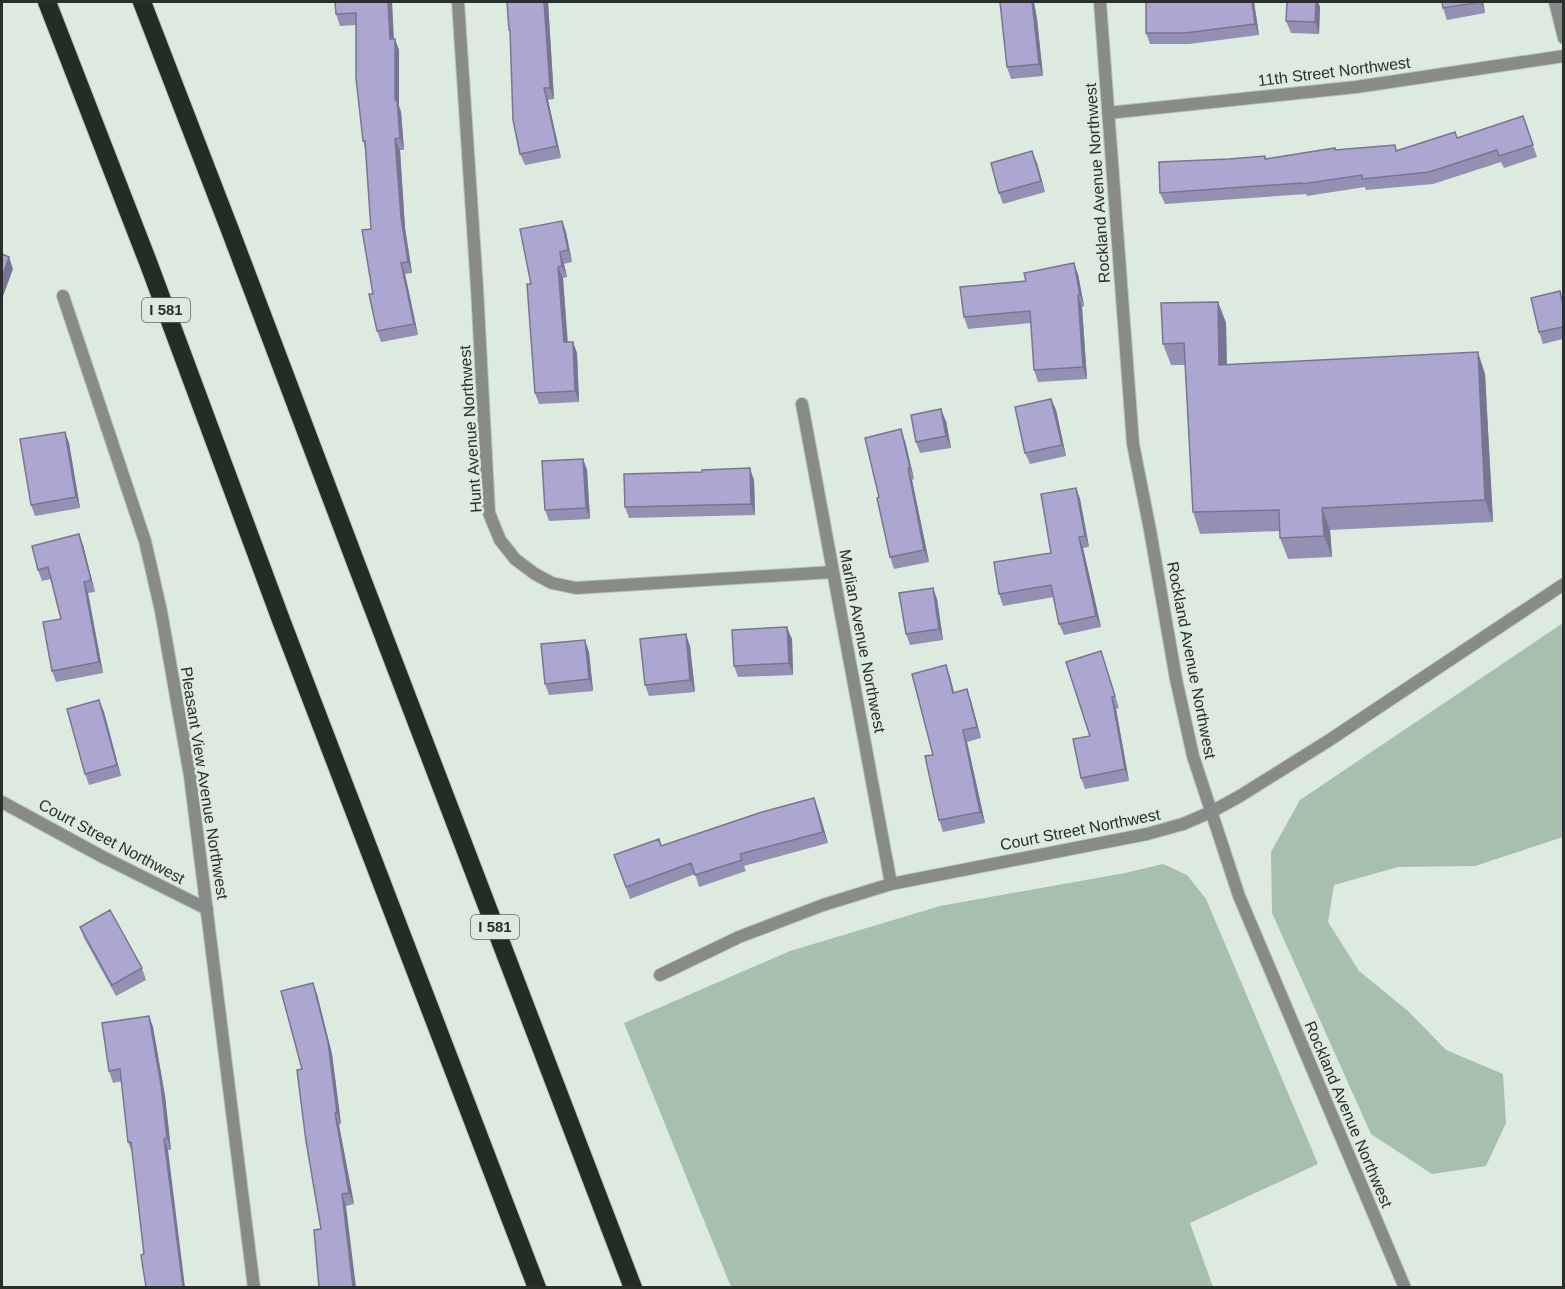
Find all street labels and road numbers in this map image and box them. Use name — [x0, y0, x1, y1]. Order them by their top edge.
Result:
street label: 11th Street Northwest — [1257, 54, 1412, 89]
street label: Rockland Avenue Northwest — [1082, 82, 1113, 284]
road number: I 581 — [142, 298, 190, 322]
street label: Hunt Avenue Northwest — [456, 344, 485, 513]
street label: Marlian Avenue Northwest — [836, 548, 889, 735]
street label: Rockland Avenue Northwest — [1164, 560, 1219, 761]
street label: Pleasant View Avenue Northwest — [178, 666, 231, 901]
street label: Court Street Northwest — [36, 796, 188, 887]
street label: Court Street Northwest — [999, 806, 1162, 853]
road number: I 581 — [471, 915, 519, 939]
street label: Rockland Avenue Northwest — [1302, 1018, 1396, 1210]

